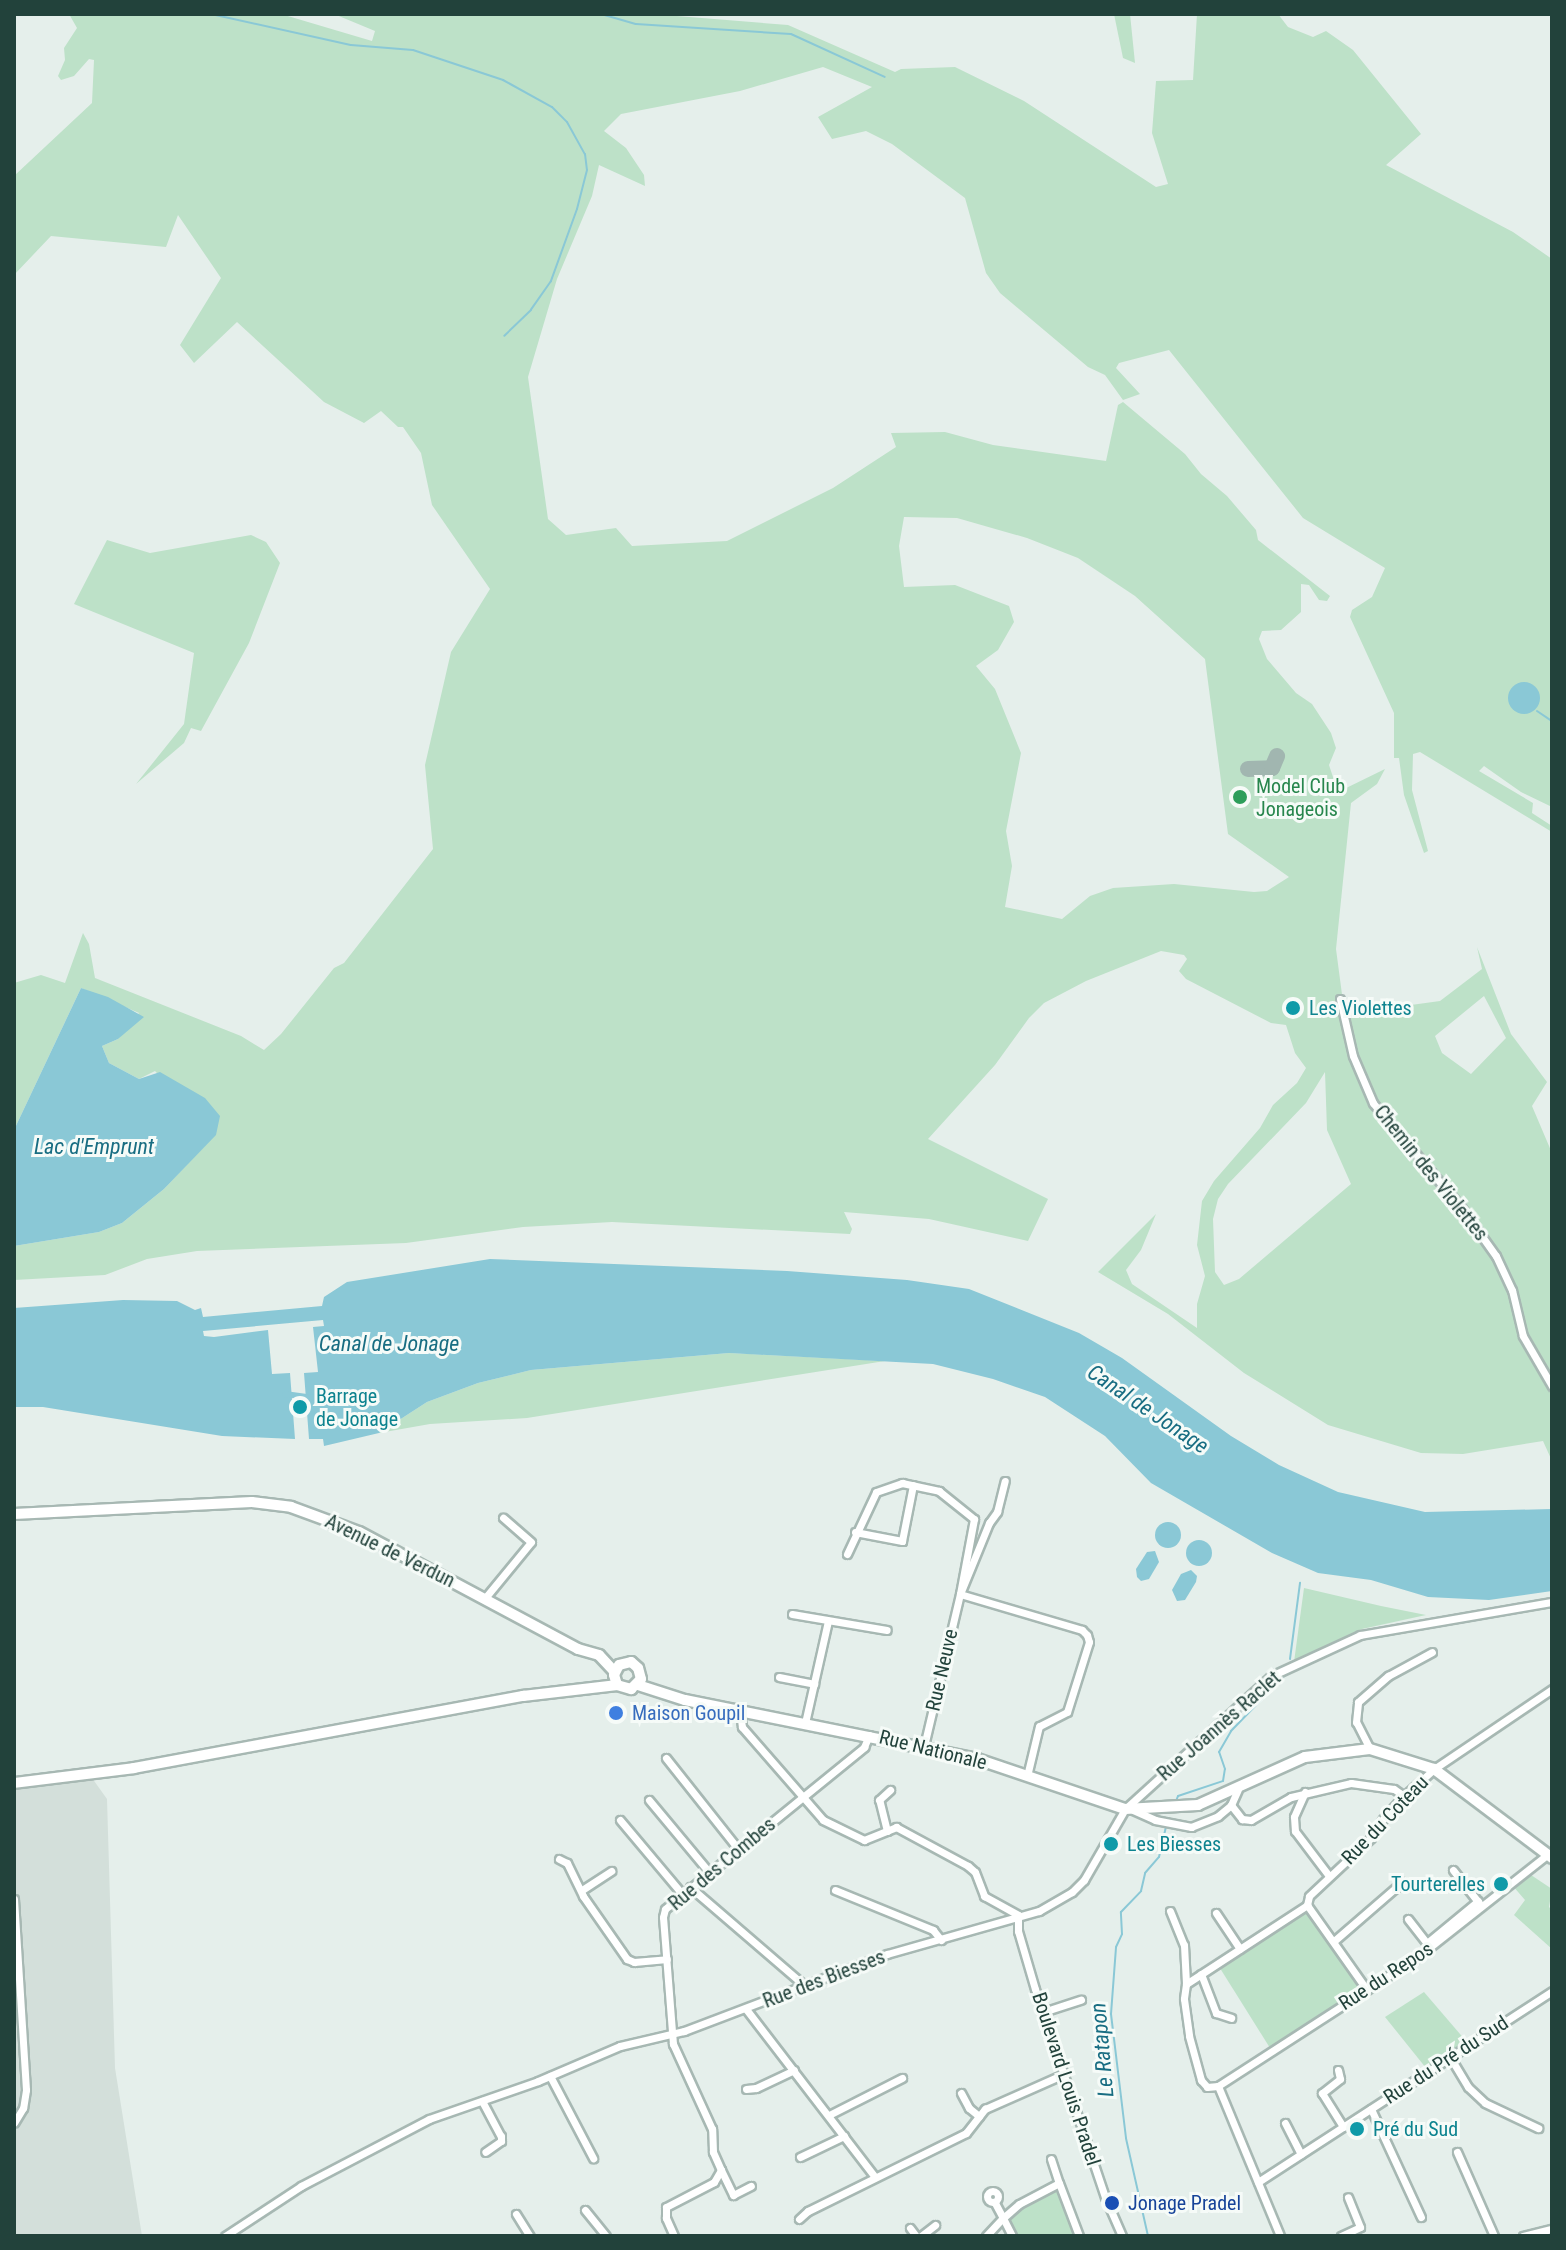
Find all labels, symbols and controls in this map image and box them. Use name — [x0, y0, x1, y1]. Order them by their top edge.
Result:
place label: Model Club Jonageois — [1256, 774, 1345, 821]
marker: Model Club Jonageois — [1231, 788, 1249, 806]
place label: Les Violettes — [1309, 996, 1412, 1020]
marker: Les Violettes — [1284, 999, 1302, 1017]
street label: Chemin des Violettes — [1369, 1100, 1493, 1246]
water label: Lac d'Emprunt — [34, 1134, 154, 1160]
water label: Canal de Jonage — [319, 1331, 459, 1357]
water label: Canal de Jonage — [1082, 1359, 1214, 1459]
place label: Barrage de Jonage — [316, 1384, 398, 1431]
marker: Barrage de Jonage — [291, 1398, 309, 1416]
street label: Avenue de Verdun — [321, 1509, 459, 1593]
street label: Rue Neuve — [921, 1627, 963, 1713]
street label: Rue Joannès Raclet — [1153, 1666, 1285, 1786]
place label: Maison Goupil — [632, 1701, 745, 1725]
marker: Maison Goupil — [607, 1704, 625, 1722]
street label: Rue Nationale — [877, 1725, 989, 1775]
street label: Rue du Coteau — [1337, 1771, 1433, 1869]
street label: Rue des Combes — [664, 1812, 780, 1916]
place label: Les Biesses — [1127, 1832, 1221, 1856]
marker: Les Biesses — [1102, 1835, 1120, 1853]
place label: Tourterelles — [1391, 1872, 1485, 1896]
marker: Tourterelles — [1492, 1875, 1510, 1893]
street label: Rue du Repos — [1334, 1937, 1438, 2015]
street label: Rue des Biesses — [760, 1945, 888, 2013]
street label: Boulevard Louis Pradel — [1027, 1989, 1105, 2169]
water label: Le Ratapon — [1085, 2002, 1119, 2098]
street label: Rue du Pré du Sud — [1379, 2011, 1513, 2109]
place label: Pré du Sud — [1373, 2117, 1458, 2141]
marker: Pré du Sud — [1348, 2120, 1366, 2138]
place label: Jonage Pradel — [1128, 2191, 1241, 2215]
marker: Jonage Pradel — [1103, 2194, 1121, 2212]

